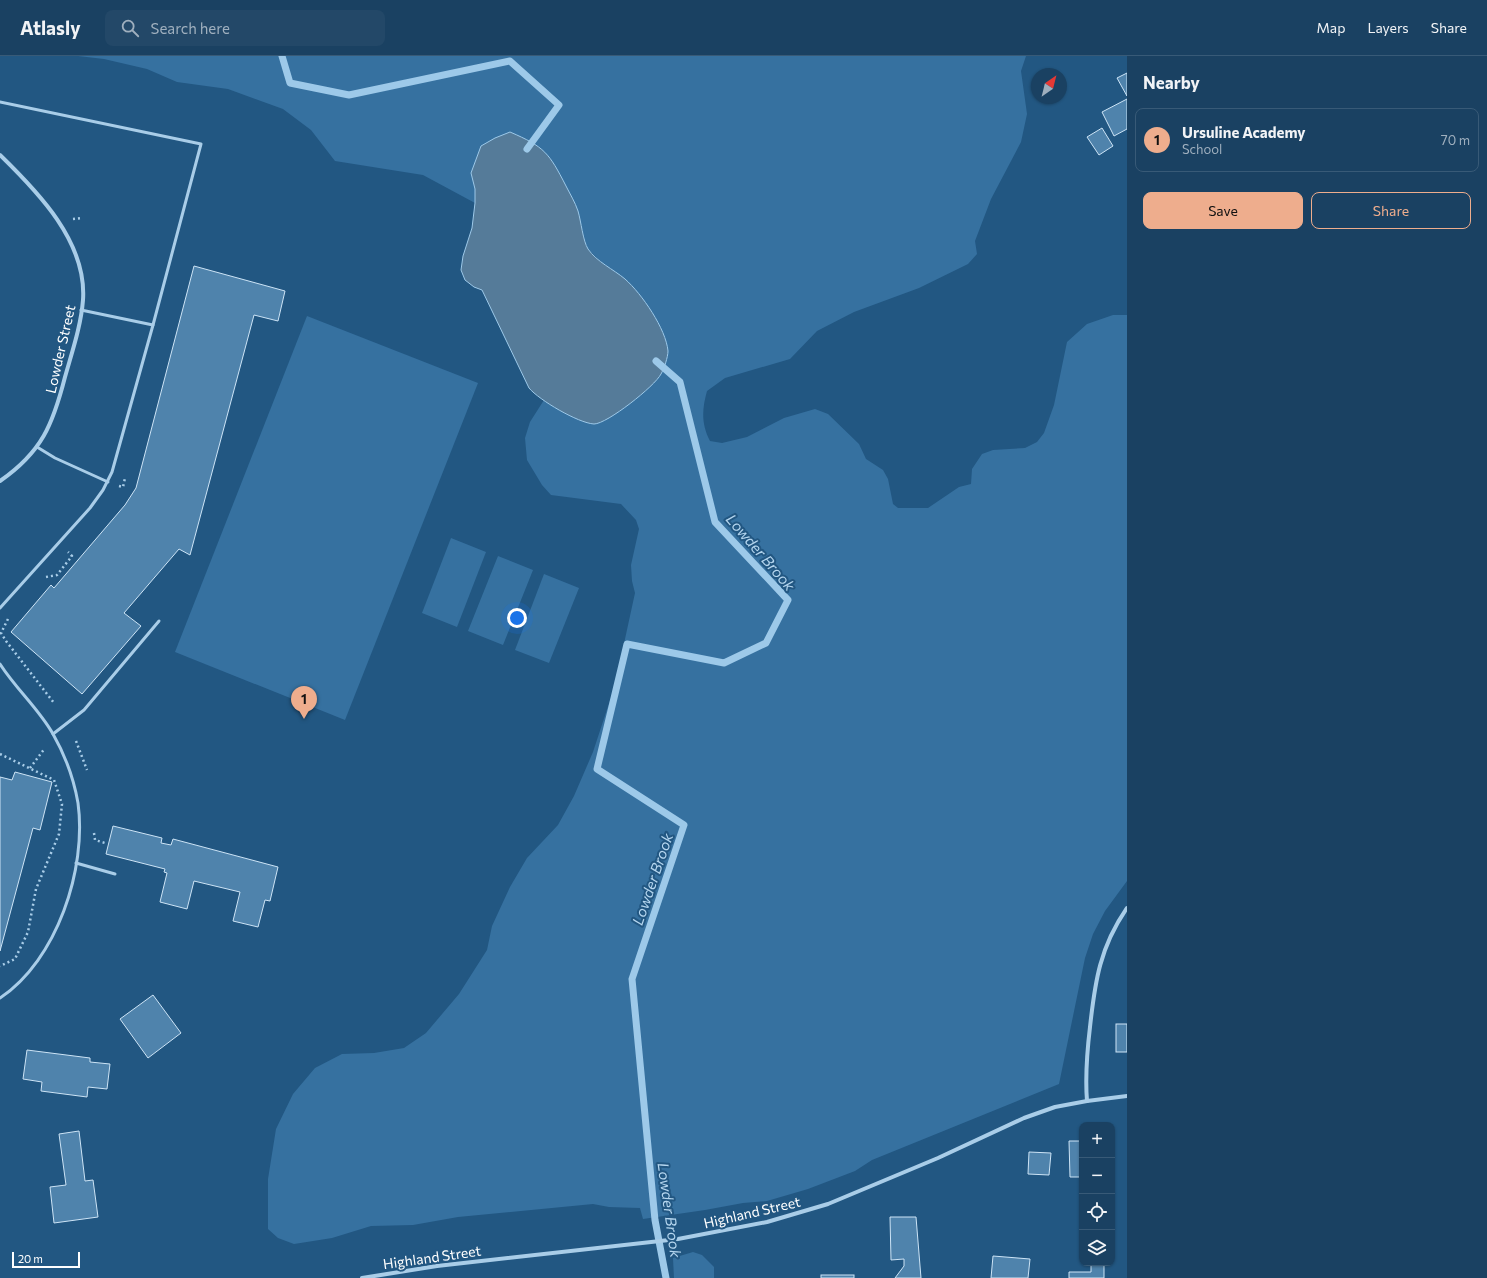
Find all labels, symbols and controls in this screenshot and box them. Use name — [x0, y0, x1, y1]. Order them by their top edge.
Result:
search box — [105, 10, 385, 46]
text: Atlasly — [20, 16, 81, 39]
icon: search — [119, 17, 141, 39]
text: Search here — [151, 19, 230, 37]
text: Map — [1317, 19, 1345, 36]
text: Layers — [1367, 19, 1409, 36]
text: Share — [1431, 19, 1467, 36]
north arrow — [1031, 68, 1067, 104]
text: Nearby — [1143, 72, 1200, 93]
text: Ursuline Academy — [1182, 123, 1306, 141]
text: 1 — [1154, 132, 1160, 148]
text: 70 m — [1441, 132, 1470, 148]
text: School — [1182, 141, 1222, 157]
button: Save — [1143, 192, 1303, 229]
button: Share — [1311, 192, 1471, 229]
street label: Lowder Street — [42, 303, 79, 395]
water label: Lowder Brook — [723, 510, 800, 595]
your location — [507, 608, 527, 628]
pin: 1 — [291, 686, 317, 719]
water label: Lowder Brook — [628, 830, 676, 927]
map controls — [1079, 1122, 1115, 1266]
button: + — [1079, 1122, 1115, 1158]
button: − — [1079, 1158, 1115, 1194]
water label: Lowder Brook — [654, 1161, 686, 1260]
street label: Highland Street — [702, 1193, 802, 1231]
button: locate — [1079, 1194, 1115, 1230]
button: layers — [1079, 1230, 1115, 1266]
street label: Highland Street — [382, 1242, 482, 1272]
scale bar — [12, 1250, 80, 1269]
text: 20 m — [18, 1252, 43, 1265]

